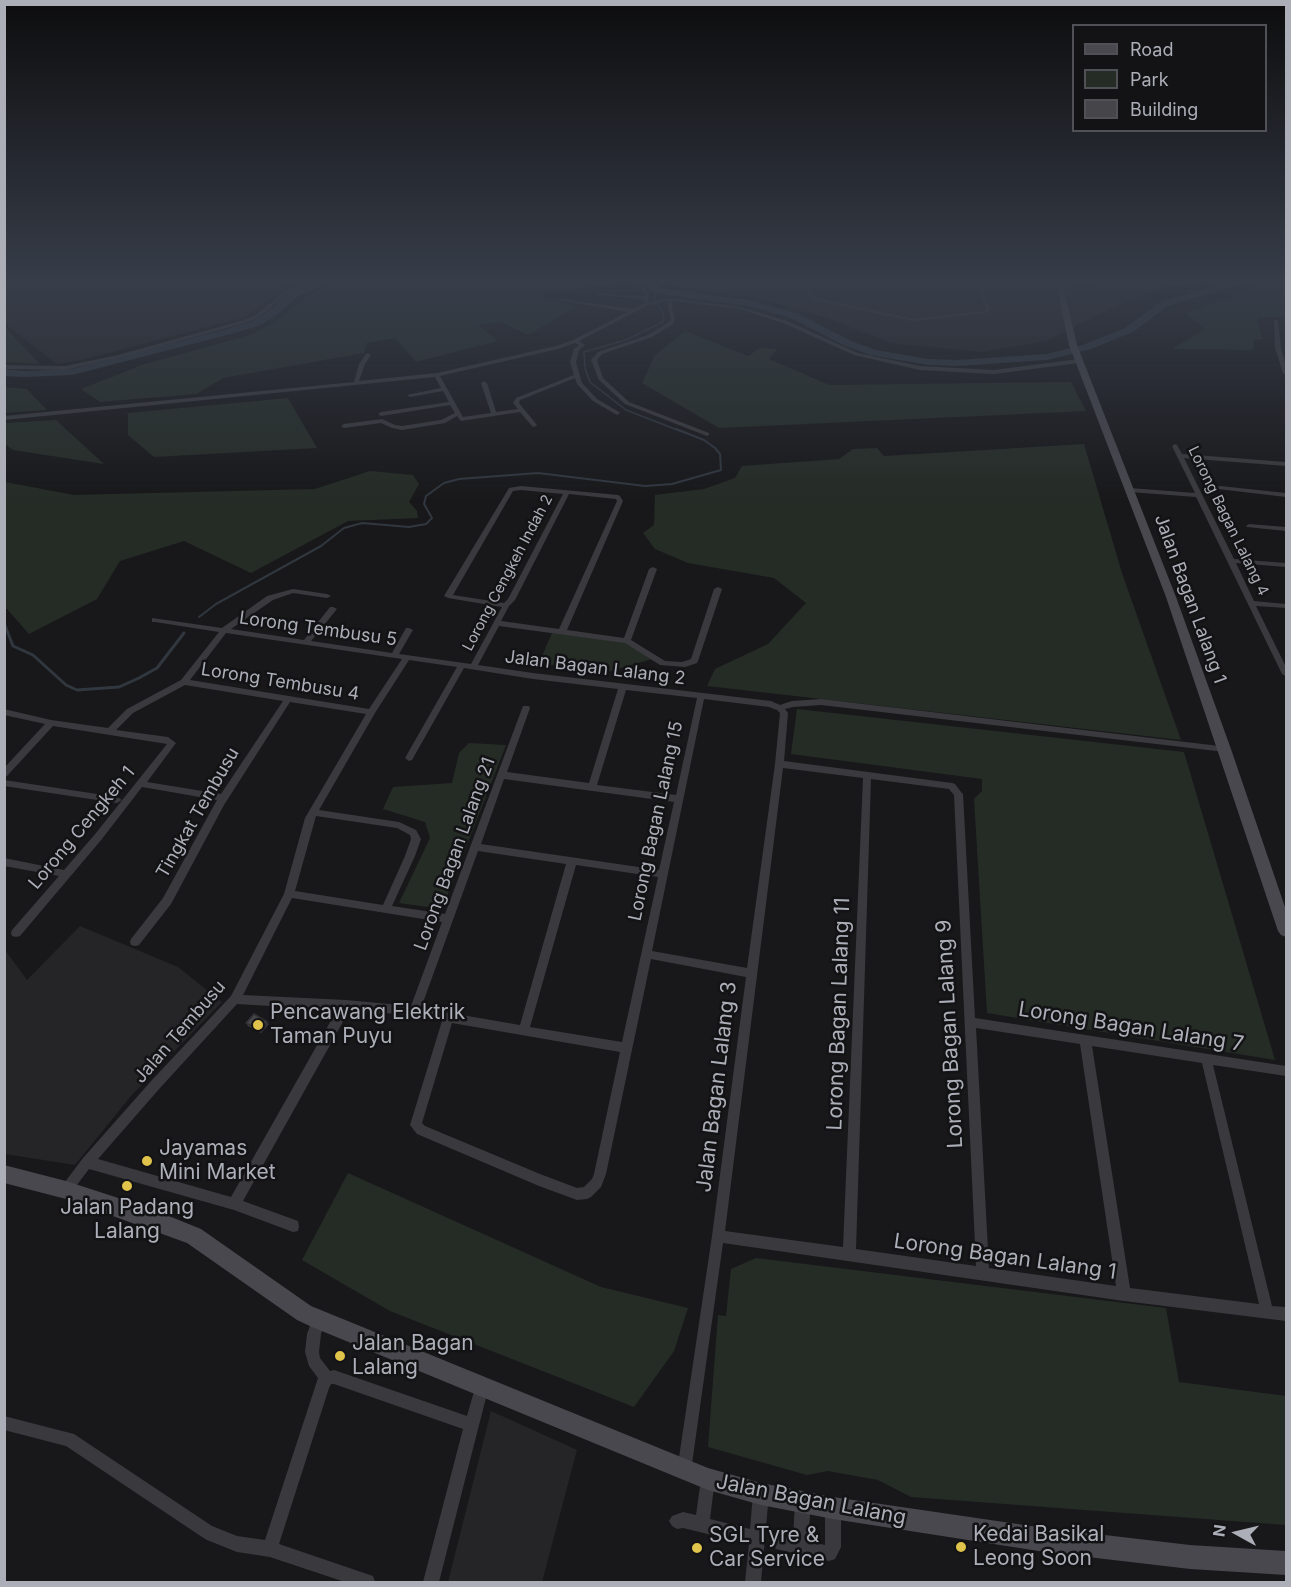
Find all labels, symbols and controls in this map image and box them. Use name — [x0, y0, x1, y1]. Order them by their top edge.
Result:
legend — [1072, 24, 1267, 132]
text: Road — [1130, 39, 1173, 60]
text: Park — [1130, 69, 1169, 90]
text: Building — [1130, 99, 1198, 120]
street label: Lorong Bagan Lalang 4 — [1184, 443, 1272, 599]
street label: Lorong Cengkeh Indah 2 — [459, 492, 557, 654]
street label: Jalan Bagan Lalang 1 — [1149, 512, 1231, 686]
street label: Lorong Tembusu 5 — [238, 607, 398, 651]
street label: Jalan Bagan Lalang 2 — [503, 646, 687, 690]
street label: Lorong Tembusu 4 — [199, 659, 361, 705]
street label: Lorong Bagan Lalang 15 — [624, 719, 688, 923]
street label: Tingkat Tembusu — [152, 744, 244, 882]
street label: Lorong Bagan Lalang 21 — [410, 755, 500, 953]
street label: Lorong Cengkeh 1 — [24, 762, 140, 894]
street label: Lorong Bagan Lalang 11 — [822, 897, 856, 1131]
street label: Lorong Bagan Lalang 9 — [931, 919, 969, 1149]
street label: Jalan Tembusu — [130, 976, 230, 1088]
street label: Jalan Bagan Lalang 3 — [692, 980, 742, 1194]
street label: Lorong Bagan Lalang 7 — [1016, 997, 1246, 1057]
place label: Pencawang Elektrik Taman Puyu — [270, 1000, 465, 1050]
marker: Pencawang Elektrik Taman Puyu — [251, 1018, 265, 1032]
place label: Jayamas Mini Market — [159, 1136, 276, 1186]
marker: Jayamas Mini Market — [140, 1154, 154, 1168]
marker: Jalan Padang Lalang — [120, 1179, 134, 1193]
place label: Jalan Padang Lalang — [60, 1195, 194, 1245]
street label: Lorong Bagan Lalang 1 — [892, 1229, 1118, 1285]
place label: Jalan Bagan Lalang — [352, 1331, 474, 1381]
marker: Jalan Bagan Lalang — [333, 1349, 347, 1363]
street label: Jalan Bagan Lalang — [714, 1469, 908, 1531]
north arrow — [1207, 1503, 1267, 1563]
place label: Kedai Basikal Leong Soon — [973, 1522, 1104, 1572]
place label: SGL Tyre & Car Service — [709, 1523, 825, 1573]
text: N — [1208, 1523, 1230, 1538]
marker: Kedai Basikal Leong Soon — [954, 1540, 968, 1554]
marker: SGL Tyre & Car Service — [690, 1541, 704, 1555]

